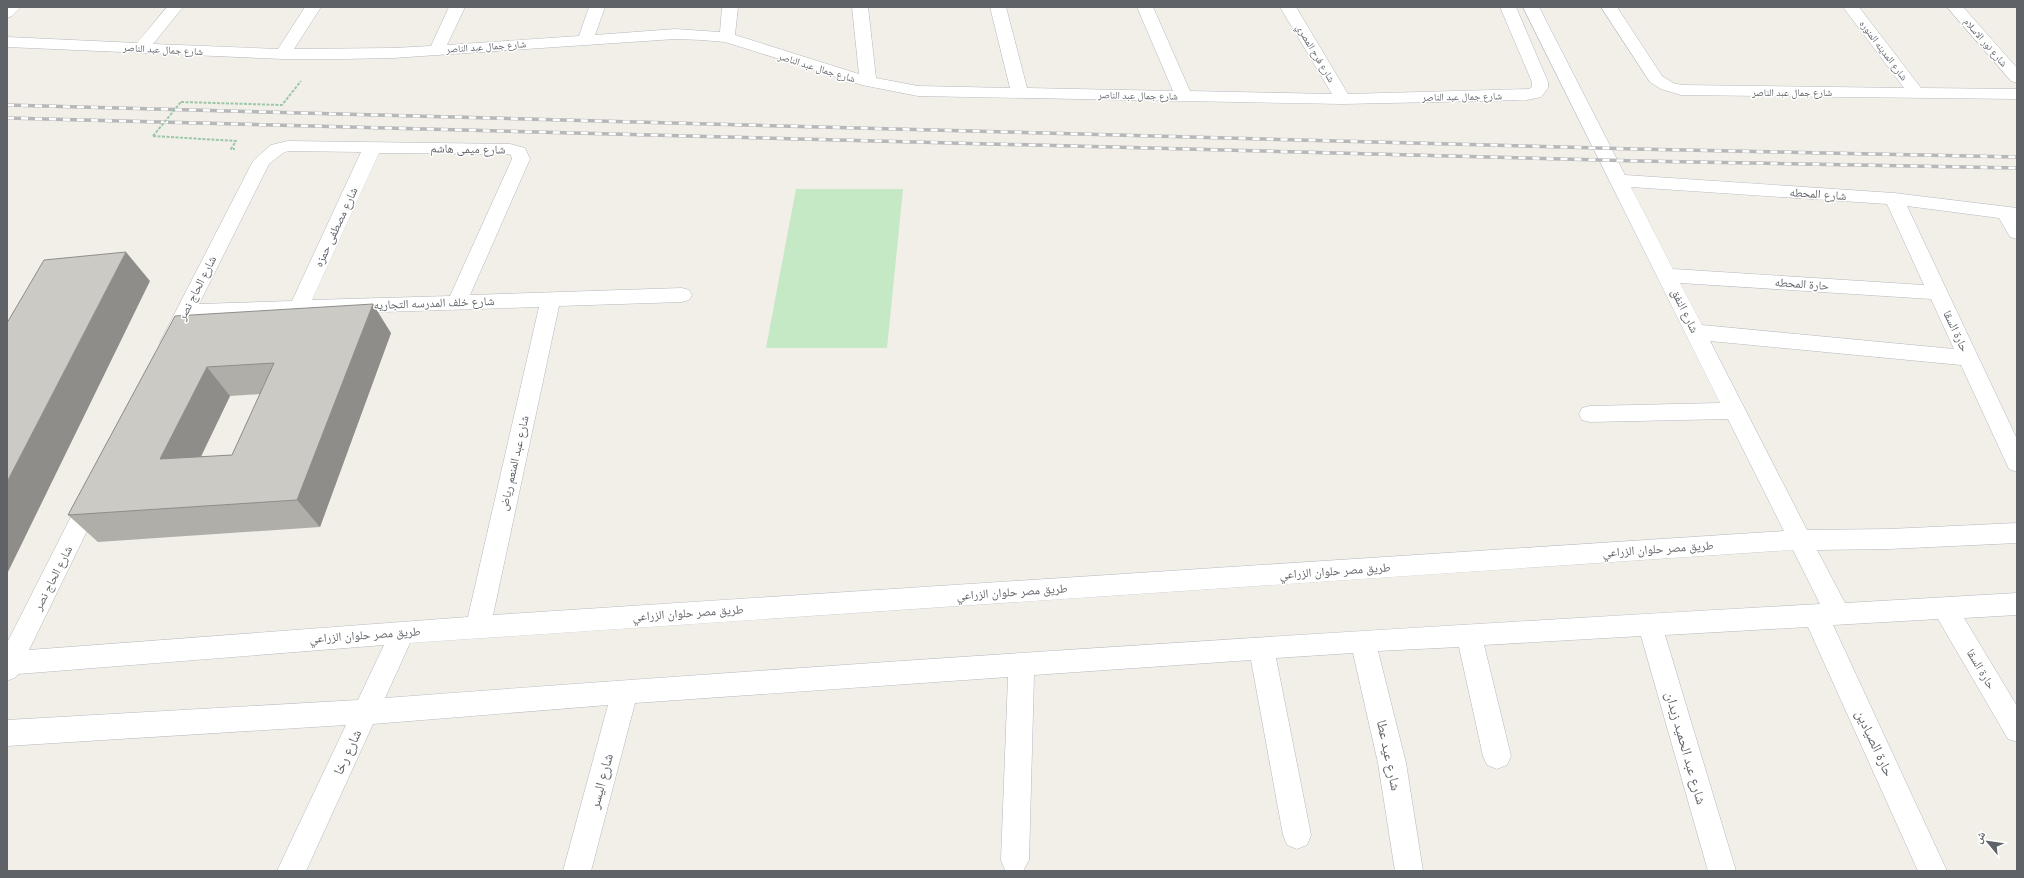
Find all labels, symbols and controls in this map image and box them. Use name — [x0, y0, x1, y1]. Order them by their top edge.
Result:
street label: شارع نور الاسلام — [1960, 15, 2011, 70]
street label: شارع المدينه المنوره — [1857, 17, 1911, 83]
street label: شارع فرح المصري — [1292, 22, 1338, 86]
street label: شارع جمال عبد الناصر — [445, 37, 527, 56]
street label: شارع جمال عبد الناصر — [122, 41, 204, 58]
street label: شارع جمال عبد الناصر — [776, 49, 857, 86]
street label: شارع جمال عبد الناصر — [1751, 86, 1832, 99]
street label: شارع جمال عبد الناصر — [1097, 88, 1179, 103]
street label: شارع جمال عبد الناصر — [1421, 89, 1503, 104]
street label: شارع ميمى هاشم — [430, 140, 506, 158]
street label: شارع مصطفى حمزه — [310, 184, 362, 270]
street label: شارع المحطه — [1789, 184, 1847, 204]
street label: شارع الحاج نصر — [173, 253, 220, 324]
street label: حارة المحطه — [1774, 274, 1830, 293]
street label: شارع النفق — [1667, 286, 1703, 336]
street label: شارع خلف المدرسه التجاريه — [373, 293, 495, 313]
street label: حارة السقا — [1940, 308, 1973, 354]
street label: شارع عبد المنعم رياض — [495, 414, 533, 512]
street label: طريق مصر حلوان الزراعي — [1602, 537, 1714, 563]
street label: شارع الحاج نصر — [29, 543, 76, 614]
street label: طريق مصر حلوان الزراعي — [1279, 559, 1391, 585]
street label: طريق مصر حلوان الزراعي — [956, 580, 1068, 606]
street label: طريق مصر حلوان الزراعي — [632, 601, 744, 627]
street label: طريق مصر حلوان الزراعي — [309, 623, 421, 649]
street label: حارة السقا — [1964, 646, 1999, 692]
street label: شارع عبد الحميد زيدان — [1660, 690, 1711, 807]
street label: حارة الصيادين — [1852, 707, 1898, 779]
street label: شارع عيد عطا — [1372, 718, 1405, 792]
street label: شارع رخا — [329, 726, 366, 778]
street label: شارع اليسر — [585, 751, 618, 812]
north arrow — [1968, 822, 2008, 862]
text: ش — [1970, 828, 1989, 846]

